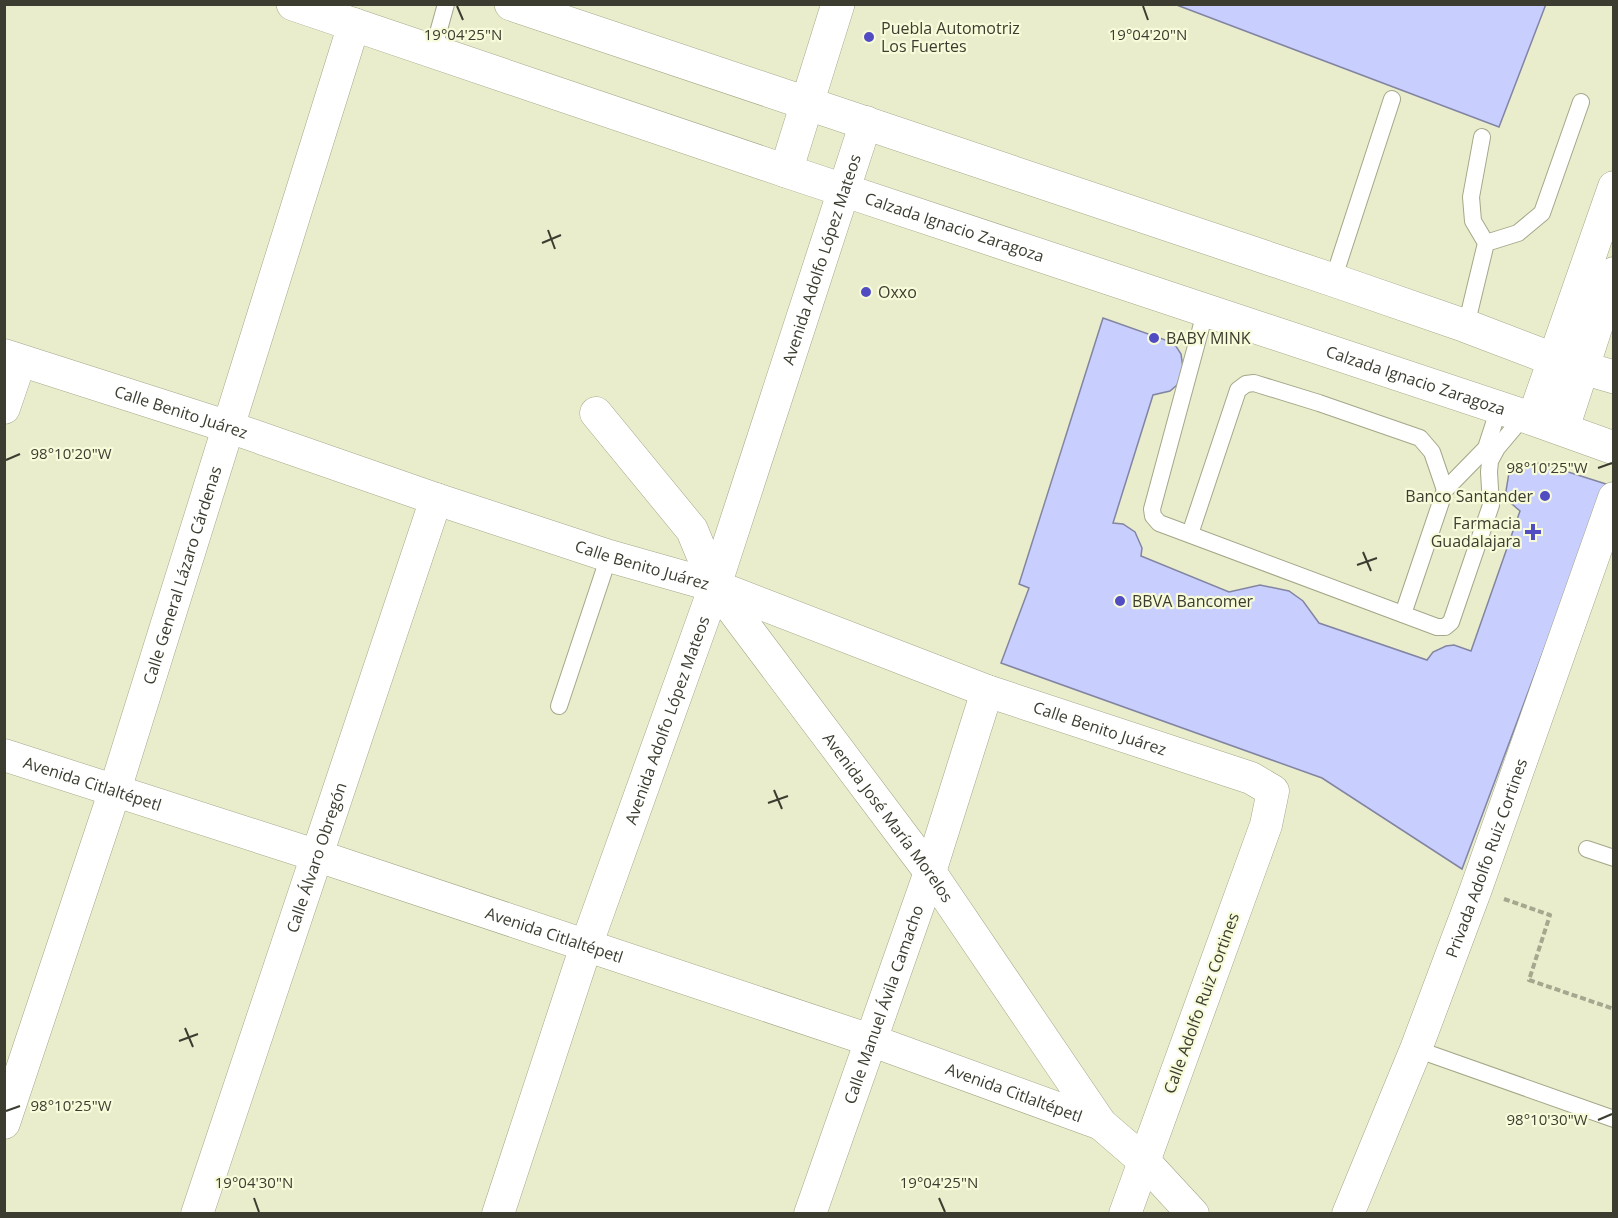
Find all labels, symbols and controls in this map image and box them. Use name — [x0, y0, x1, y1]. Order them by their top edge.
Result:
place label: Puebla Automotriz Los Fuertes — [881, 17, 1020, 57]
text: 19°04'25"N — [424, 24, 502, 44]
text: 19°04'20"N — [1109, 24, 1187, 44]
marker: Puebla Automotriz Los Fuertes — [862, 30, 876, 44]
street label: Avenida Adolfo López Mateos — [777, 151, 866, 367]
street label: Calzada Ignacio Zaragoza — [862, 187, 1047, 267]
place label: Oxxo — [878, 281, 917, 303]
marker: Oxxo — [859, 285, 873, 299]
place label: BABY MINK — [1166, 327, 1251, 349]
marker: BABY MINK — [1147, 331, 1161, 345]
street label: Calzada Ignacio Zaragoza — [1323, 340, 1508, 420]
street label: Calle Benito Juárez — [112, 380, 251, 444]
text: 98°10'20"W — [31, 443, 112, 463]
text: 98°10'25"W — [1507, 457, 1588, 477]
street label: Calle General Lázaro Cárdenas — [138, 463, 226, 687]
place label: Banco Santander — [1405, 485, 1533, 507]
marker: Banco Santander — [1538, 489, 1552, 503]
place label: Farmacia Guadalajara — [1431, 512, 1521, 552]
marker: Farmacia Guadalajara — [1526, 525, 1540, 539]
street label: Calle Benito Juárez — [572, 535, 712, 595]
place label: BBVA Bancomer — [1132, 590, 1254, 612]
marker: BBVA Bancomer — [1113, 594, 1127, 608]
street label: Avenida Adolfo López Mateos — [619, 613, 714, 828]
street label: Calle Benito Juárez — [1030, 696, 1169, 760]
street label: Avenida José María Morelos — [818, 728, 958, 907]
street label: Avenida Citlaltépetl — [21, 751, 164, 816]
street label: Privada Adolfo Ruiz Cortines — [1440, 755, 1532, 961]
street label: Calle Álvaro Obregón — [281, 779, 352, 936]
street label: Avenida Citlaltépetl — [483, 902, 626, 968]
street label: Calle Manuel Ávila Camacho — [838, 902, 929, 1107]
street label: Calle Adolfo Ruiz Cortines — [1158, 910, 1244, 1096]
street label: Avenida Citlaltépetl — [943, 1057, 1085, 1127]
text: 98°10'25"W — [31, 1095, 112, 1115]
text: 98°10'30"W — [1507, 1109, 1588, 1129]
text: 19°04'30"N — [215, 1172, 293, 1192]
text: 19°04'25"N — [900, 1172, 978, 1192]

